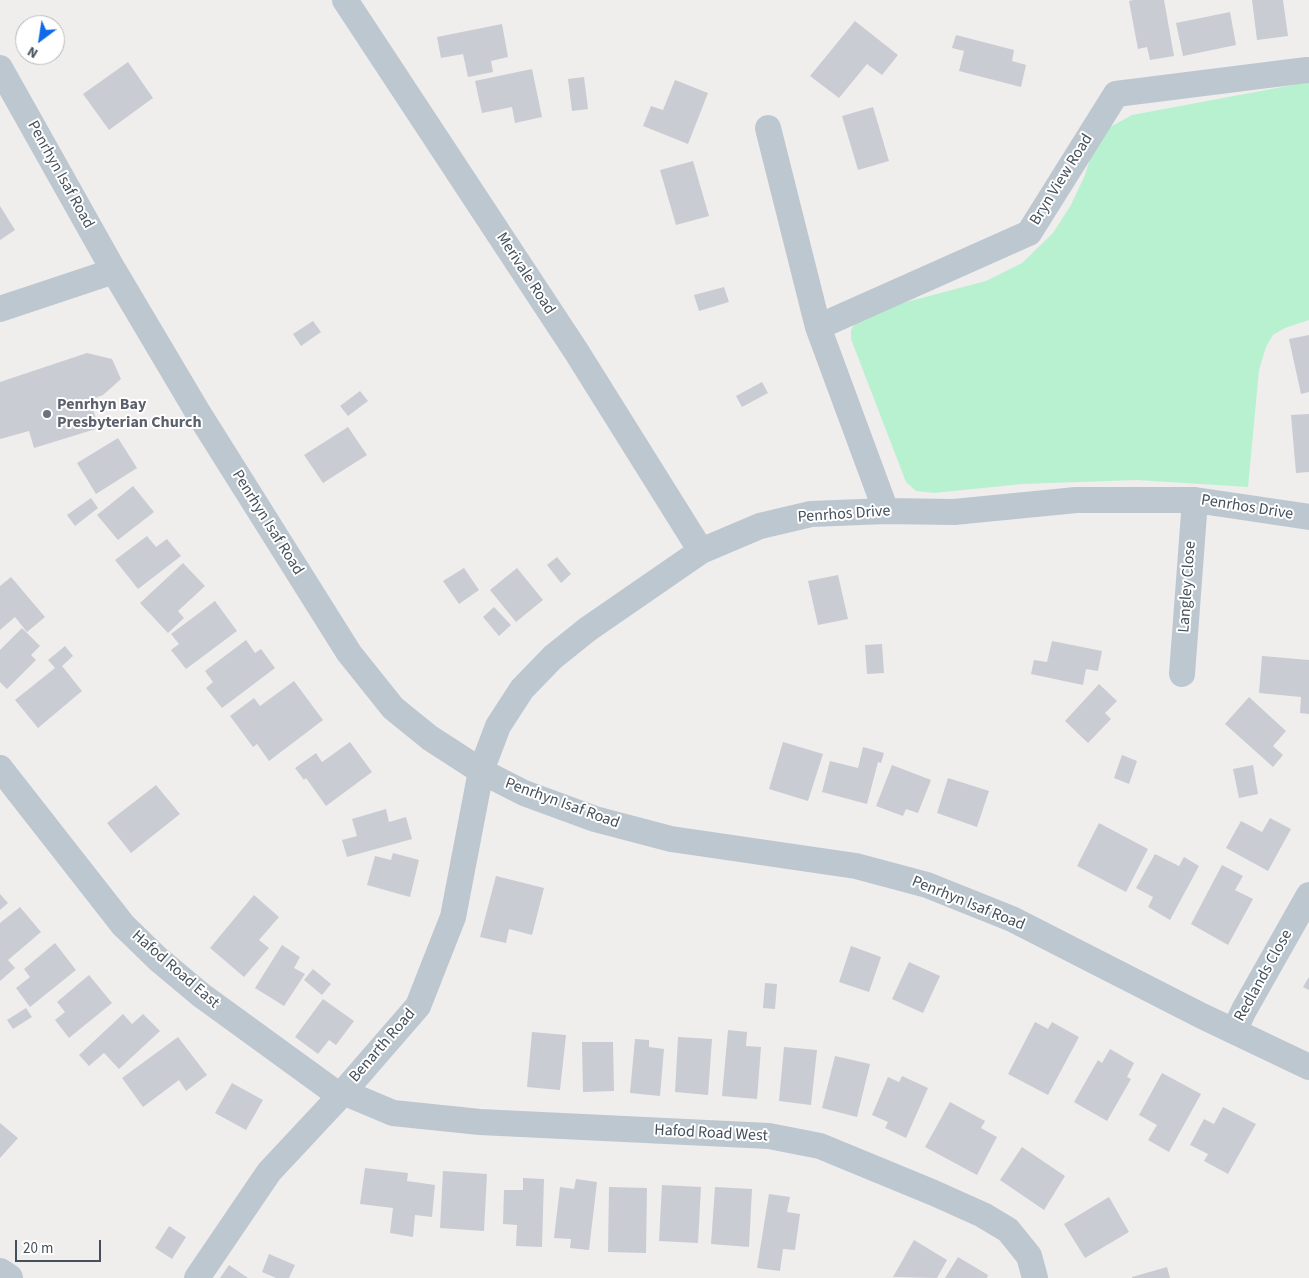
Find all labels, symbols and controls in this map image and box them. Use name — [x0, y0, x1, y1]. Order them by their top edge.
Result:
north arrow — [15, 15, 65, 65]
text: N — [24, 41, 42, 63]
street label: Penrhyn Isaf Road — [22, 118, 98, 232]
street label: Bryn View Road — [1026, 131, 1098, 229]
street label: Merivale Road — [491, 229, 559, 319]
place label: Penrhyn Bay Presbyterian Church — [57, 395, 202, 433]
marker: Penrhyn Bay Presbyterian Church — [41, 408, 53, 420]
street label: Penrhyn Isaf Road — [227, 467, 307, 579]
street label: Penrhos Drive — [1200, 491, 1294, 525]
street label: Penrhos Drive — [797, 502, 891, 528]
street label: Langley Close — [1175, 540, 1201, 634]
street label: Penrhyn Isaf Road — [502, 774, 622, 834]
street label: Penrhyn Isaf Road — [909, 873, 1027, 935]
street label: Hafod Road East — [127, 927, 223, 1013]
street label: Redlands Close — [1231, 927, 1297, 1025]
street label: Benarth Road — [346, 1005, 420, 1087]
street label: Hafod Road West — [654, 1121, 768, 1147]
scale bar — [18, 1230, 104, 1262]
text: 20 m — [23, 1238, 53, 1259]

